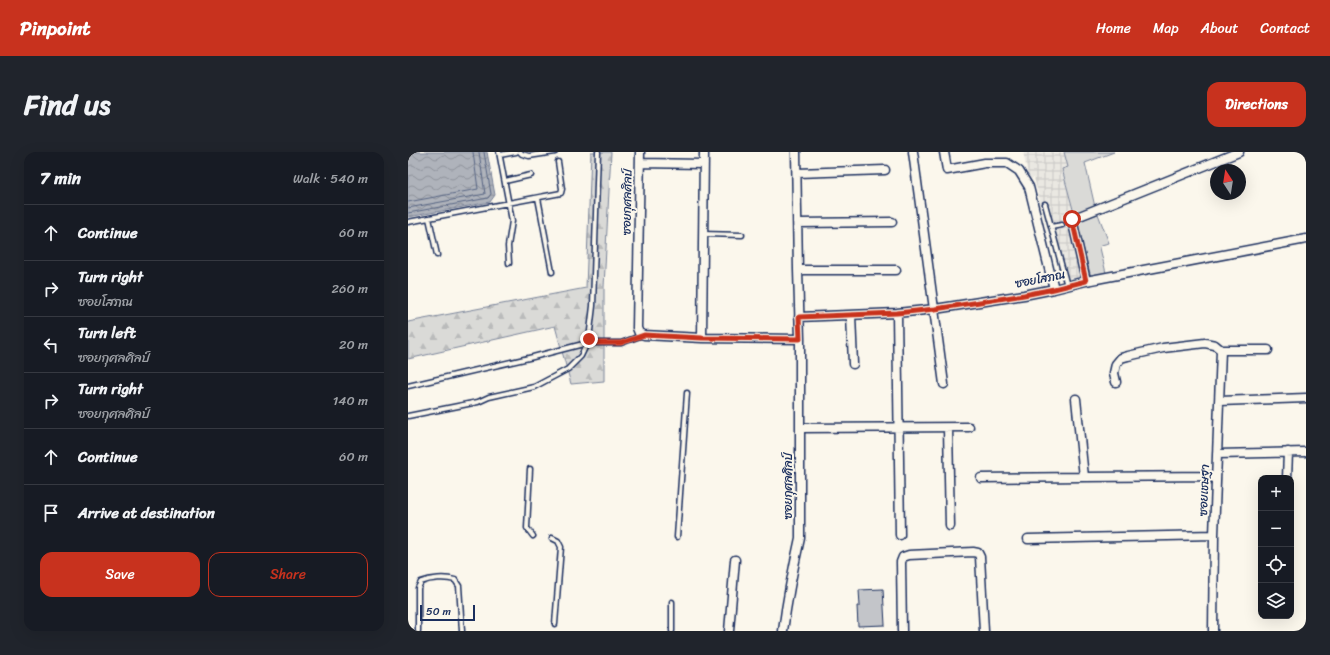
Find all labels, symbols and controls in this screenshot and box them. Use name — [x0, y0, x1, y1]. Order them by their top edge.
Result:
text: Pinpoint — [20, 12, 91, 45]
text: Home — [1096, 16, 1131, 41]
text: Map — [1153, 16, 1179, 41]
text: About — [1201, 16, 1238, 41]
text: Contact — [1260, 16, 1310, 41]
text: Find us — [24, 80, 111, 129]
button: Directions — [1207, 82, 1306, 127]
text: 7 min — [40, 163, 81, 193]
north arrow — [1210, 164, 1246, 200]
text: Walk · 540 m — [293, 167, 368, 190]
street label: ซอยกุศลศิลป์ — [615, 167, 639, 235]
route start — [1063, 210, 1081, 228]
text: Continue — [78, 220, 138, 246]
text: 60 m — [339, 221, 368, 244]
icon: ahead — [40, 222, 62, 244]
street label: ซอยโสภณ — [1013, 263, 1068, 295]
text: Turn right — [78, 264, 143, 290]
text: 260 m — [332, 277, 368, 300]
icon: right — [40, 278, 62, 300]
text: ซอยโสภณ — [78, 290, 133, 313]
text: Turn left — [78, 320, 136, 346]
route end — [580, 330, 598, 348]
text: 20 m — [339, 333, 368, 356]
icon: left — [40, 334, 62, 356]
text: ซอยกุศลศิลป์ — [78, 346, 150, 369]
text: Turn right — [78, 376, 143, 402]
text: 140 m — [333, 389, 368, 412]
icon: right — [40, 390, 62, 412]
text: ซอยกุศลศิลป์ — [78, 402, 150, 425]
text: Continue — [78, 444, 138, 470]
text: 60 m — [339, 445, 368, 468]
icon: ahead — [40, 446, 62, 468]
street label: ซอยกุศลศิลป์ — [777, 451, 799, 519]
street label: ซอยเชษฐา — [1192, 463, 1216, 516]
map controls — [1258, 475, 1294, 619]
button: + — [1258, 475, 1294, 511]
text: Arrive at destination — [78, 500, 215, 526]
icon: arrive — [40, 502, 62, 524]
button: − — [1258, 511, 1294, 547]
button: locate — [1258, 547, 1294, 583]
button: Save — [40, 552, 200, 597]
button: Share — [208, 552, 368, 597]
button: layers — [1258, 583, 1294, 619]
text: 50 m — [426, 602, 451, 621]
scale bar — [420, 603, 475, 622]

